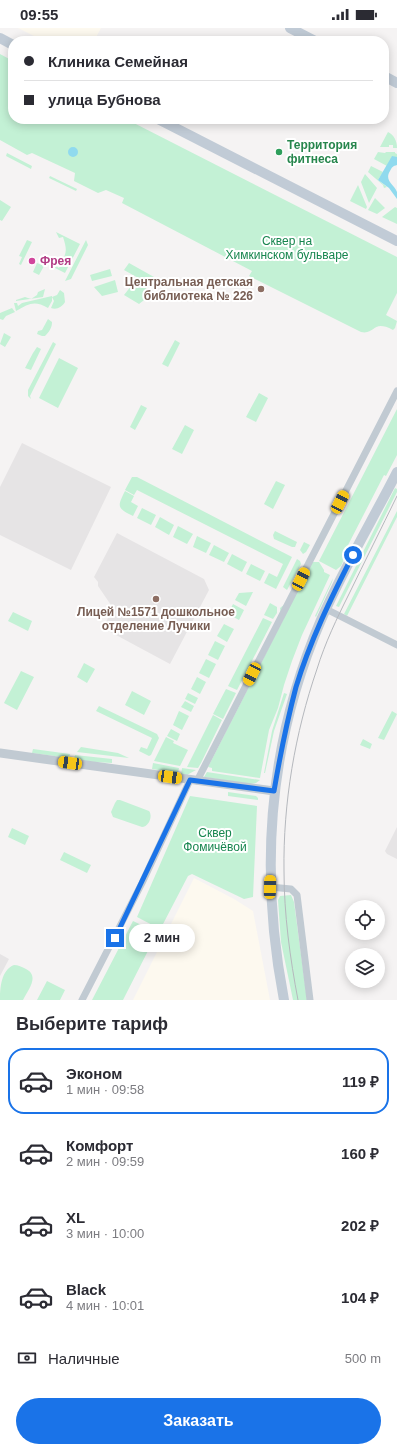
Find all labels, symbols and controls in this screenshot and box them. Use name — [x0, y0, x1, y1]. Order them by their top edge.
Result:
text: 09:55 — [20, 6, 58, 23]
text: Клиника Семейная — [48, 53, 188, 70]
text: улица Бубнова — [48, 91, 161, 108]
place label: Территория фитнеса — [287, 138, 357, 166]
marker: Территория фитнеса — [274, 147, 284, 157]
park label: Сквер на Химкинском бульваре — [225, 234, 349, 262]
place label: Фрея — [40, 254, 71, 268]
marker: Фрея — [27, 256, 37, 266]
place label: Центральная детская библиотека № 226 — [125, 275, 253, 303]
marker: Центральная детская библиотека № 226 — [256, 284, 266, 294]
car — [329, 489, 351, 515]
route start — [344, 546, 362, 564]
car — [290, 566, 312, 592]
marker: Лицей №1571 дошкольное отделение Лучики — [151, 594, 161, 604]
place label: Лицей №1571 дошкольное отделение Лучики — [77, 605, 235, 633]
car — [241, 661, 263, 687]
car — [57, 755, 83, 771]
car — [157, 769, 183, 785]
park label: Сквер Фомичёвой — [183, 826, 247, 854]
car — [264, 875, 276, 899]
map controls — [345, 900, 385, 988]
button: locate — [345, 900, 385, 940]
callout: 2 мин — [129, 924, 195, 952]
route end — [106, 929, 124, 947]
text: 2 мин — [144, 930, 180, 945]
button: layers — [345, 948, 385, 988]
text: Выберите тариф — [16, 1014, 168, 1034]
icon: car — [18, 1063, 54, 1099]
text: Эконом — [66, 1065, 122, 1082]
text: 119 ₽ — [342, 1073, 379, 1090]
text: 1 мин · 09:58 — [66, 1082, 144, 1097]
icon: car — [18, 1135, 54, 1171]
text: Комфорт — [66, 1137, 133, 1154]
text: 160 ₽ — [341, 1145, 379, 1162]
text: 2 мин · 09:59 — [66, 1154, 144, 1169]
icon: car — [18, 1207, 54, 1243]
text: XL — [66, 1209, 85, 1226]
text: 202 ₽ — [341, 1217, 379, 1234]
text: 3 мин · 10:00 — [66, 1226, 144, 1241]
icon: car — [18, 1279, 54, 1315]
text: Black — [66, 1281, 106, 1298]
text: 104 ₽ — [341, 1289, 379, 1306]
text: 4 мин · 10:01 — [66, 1298, 144, 1313]
icon: cash — [16, 1347, 38, 1369]
text: Наличные — [48, 1350, 120, 1367]
text: 500 m — [345, 1351, 381, 1366]
button: Заказать — [16, 1398, 381, 1444]

